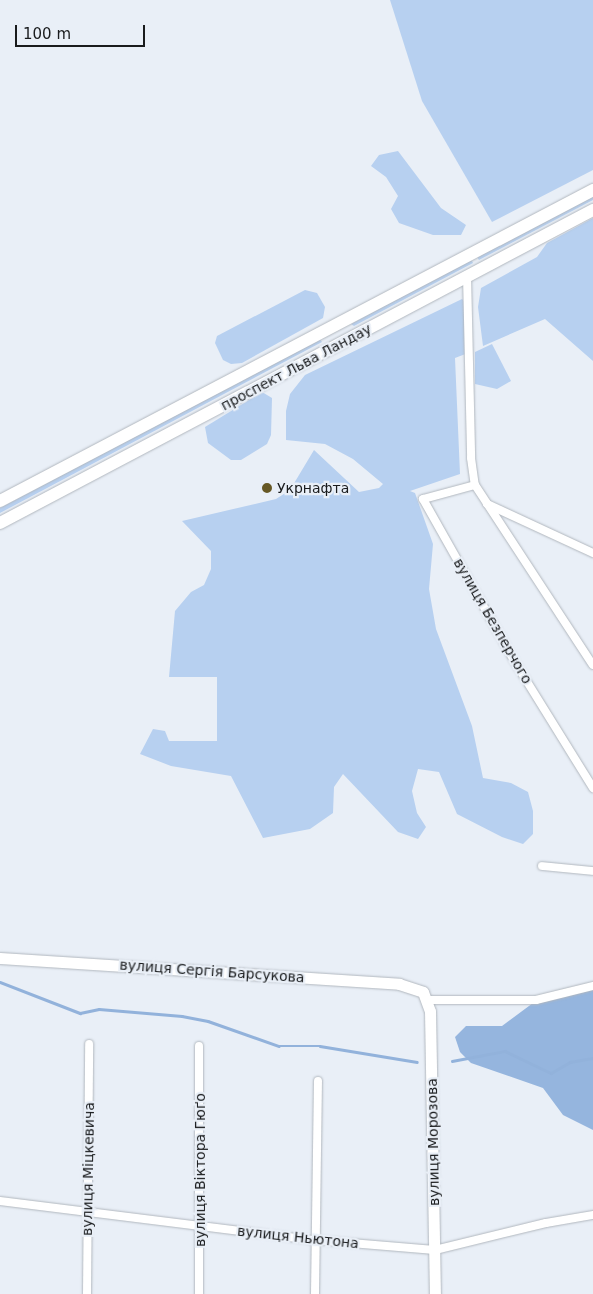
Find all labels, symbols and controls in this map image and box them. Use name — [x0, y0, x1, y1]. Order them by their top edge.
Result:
scale bar — [18, 15, 148, 47]
text: 100 m — [23, 25, 71, 43]
street label: проспект Льва Ландау — [218, 320, 374, 414]
place label: Укрнафта — [277, 480, 349, 496]
marker: Укрнафта — [261, 482, 273, 494]
street label: вулиця Безперчого — [450, 555, 536, 687]
street label: вулиця Сергія Барсукова — [119, 956, 305, 986]
street label: вулиця Морозова — [423, 1078, 443, 1206]
street label: вулиця Віктора Гюґо — [192, 1093, 208, 1247]
street label: вулиця Міцкевича — [78, 1102, 98, 1236]
street label: вулиця Ньютона — [236, 1222, 360, 1252]

